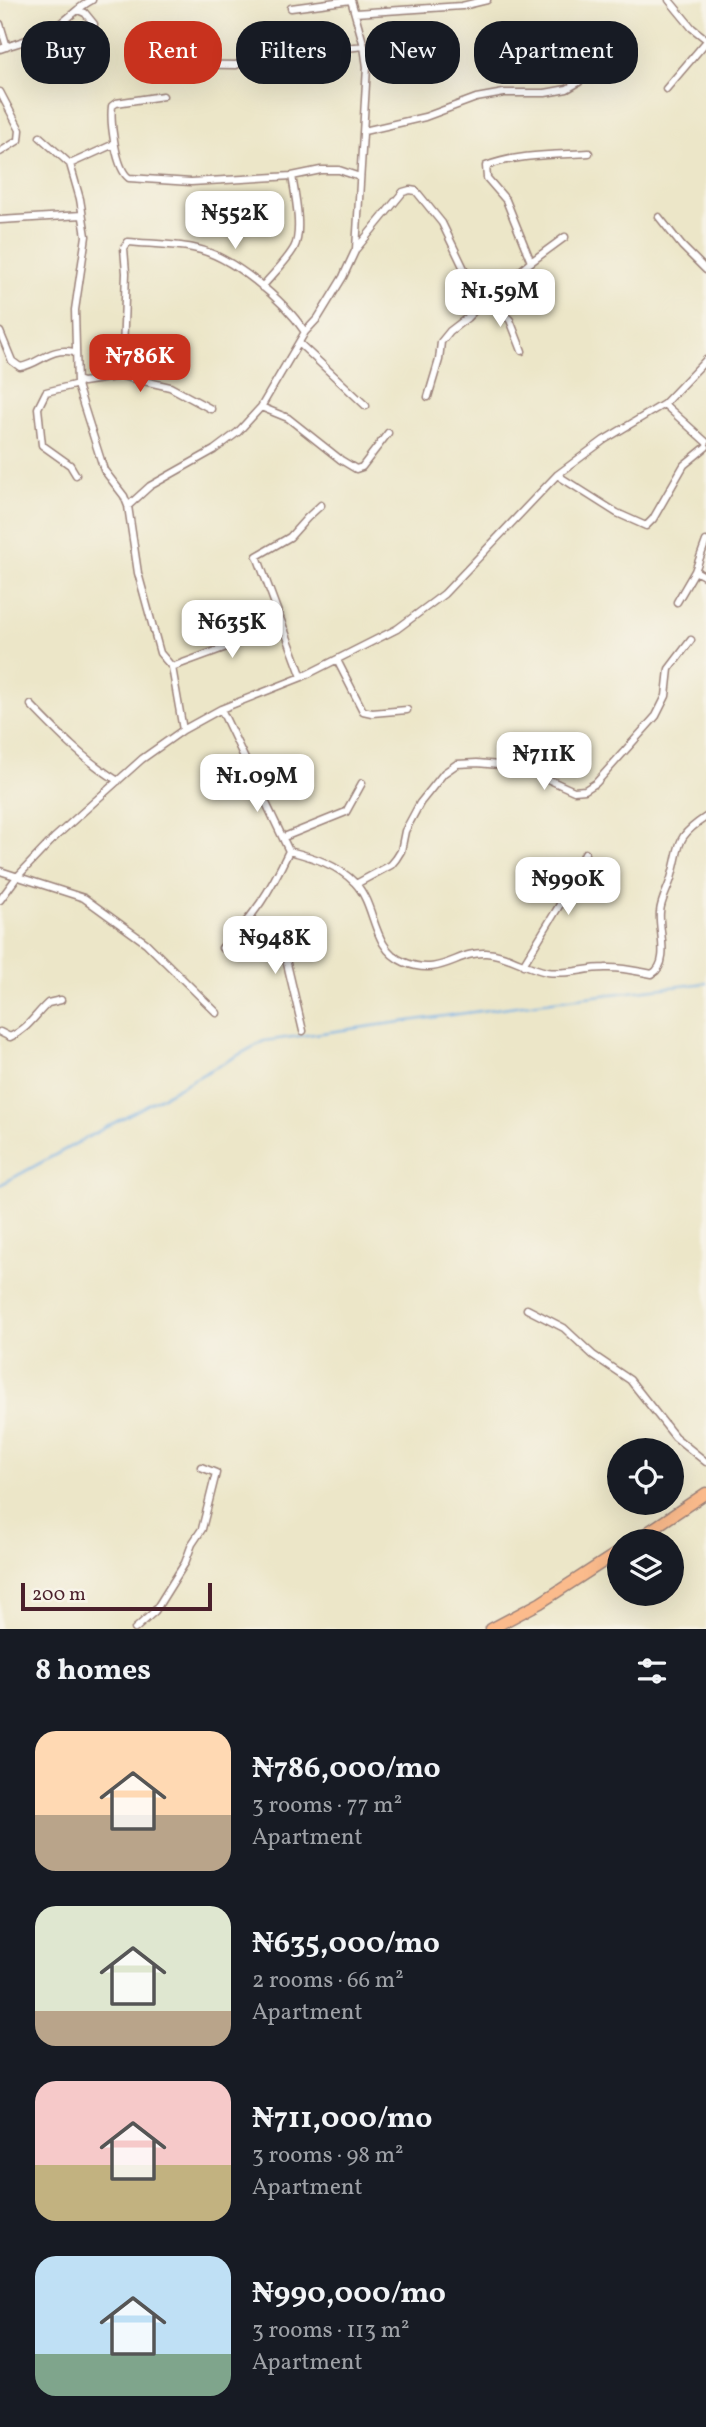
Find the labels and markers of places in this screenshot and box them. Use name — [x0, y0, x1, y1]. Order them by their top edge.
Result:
pin: ₦552K — [186, 191, 284, 251]
pin: ₦1.59M — [443, 270, 557, 329]
pin: ₦786K — [91, 334, 189, 394]
pin: ₦635K — [183, 600, 281, 660]
pin: ₦711K — [495, 732, 593, 792]
pin: ₦1.09M — [200, 754, 314, 814]
pin: ₦990K — [519, 858, 617, 917]
pin: ₦948K — [226, 916, 324, 976]

